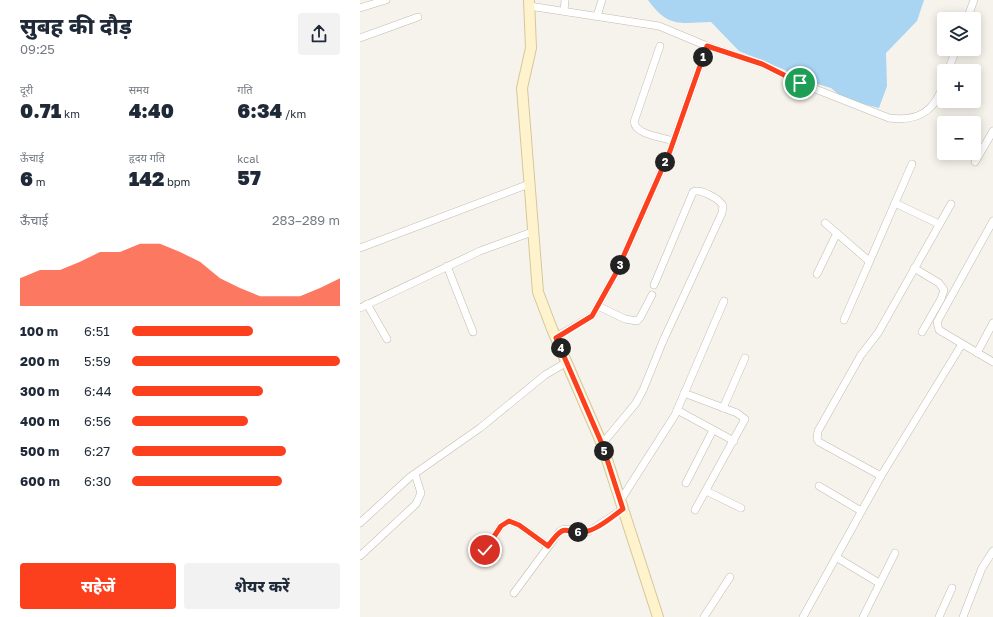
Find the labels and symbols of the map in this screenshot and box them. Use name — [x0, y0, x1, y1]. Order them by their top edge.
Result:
pin: 1 — [693, 47, 713, 67]
pin — [783, 66, 817, 100]
pin: 2 — [655, 152, 675, 172]
pin: 3 — [610, 255, 630, 275]
pin: 4 — [551, 338, 571, 358]
pin: 5 — [594, 441, 614, 461]
pin: 6 — [568, 522, 588, 542]
pin — [468, 533, 502, 567]

